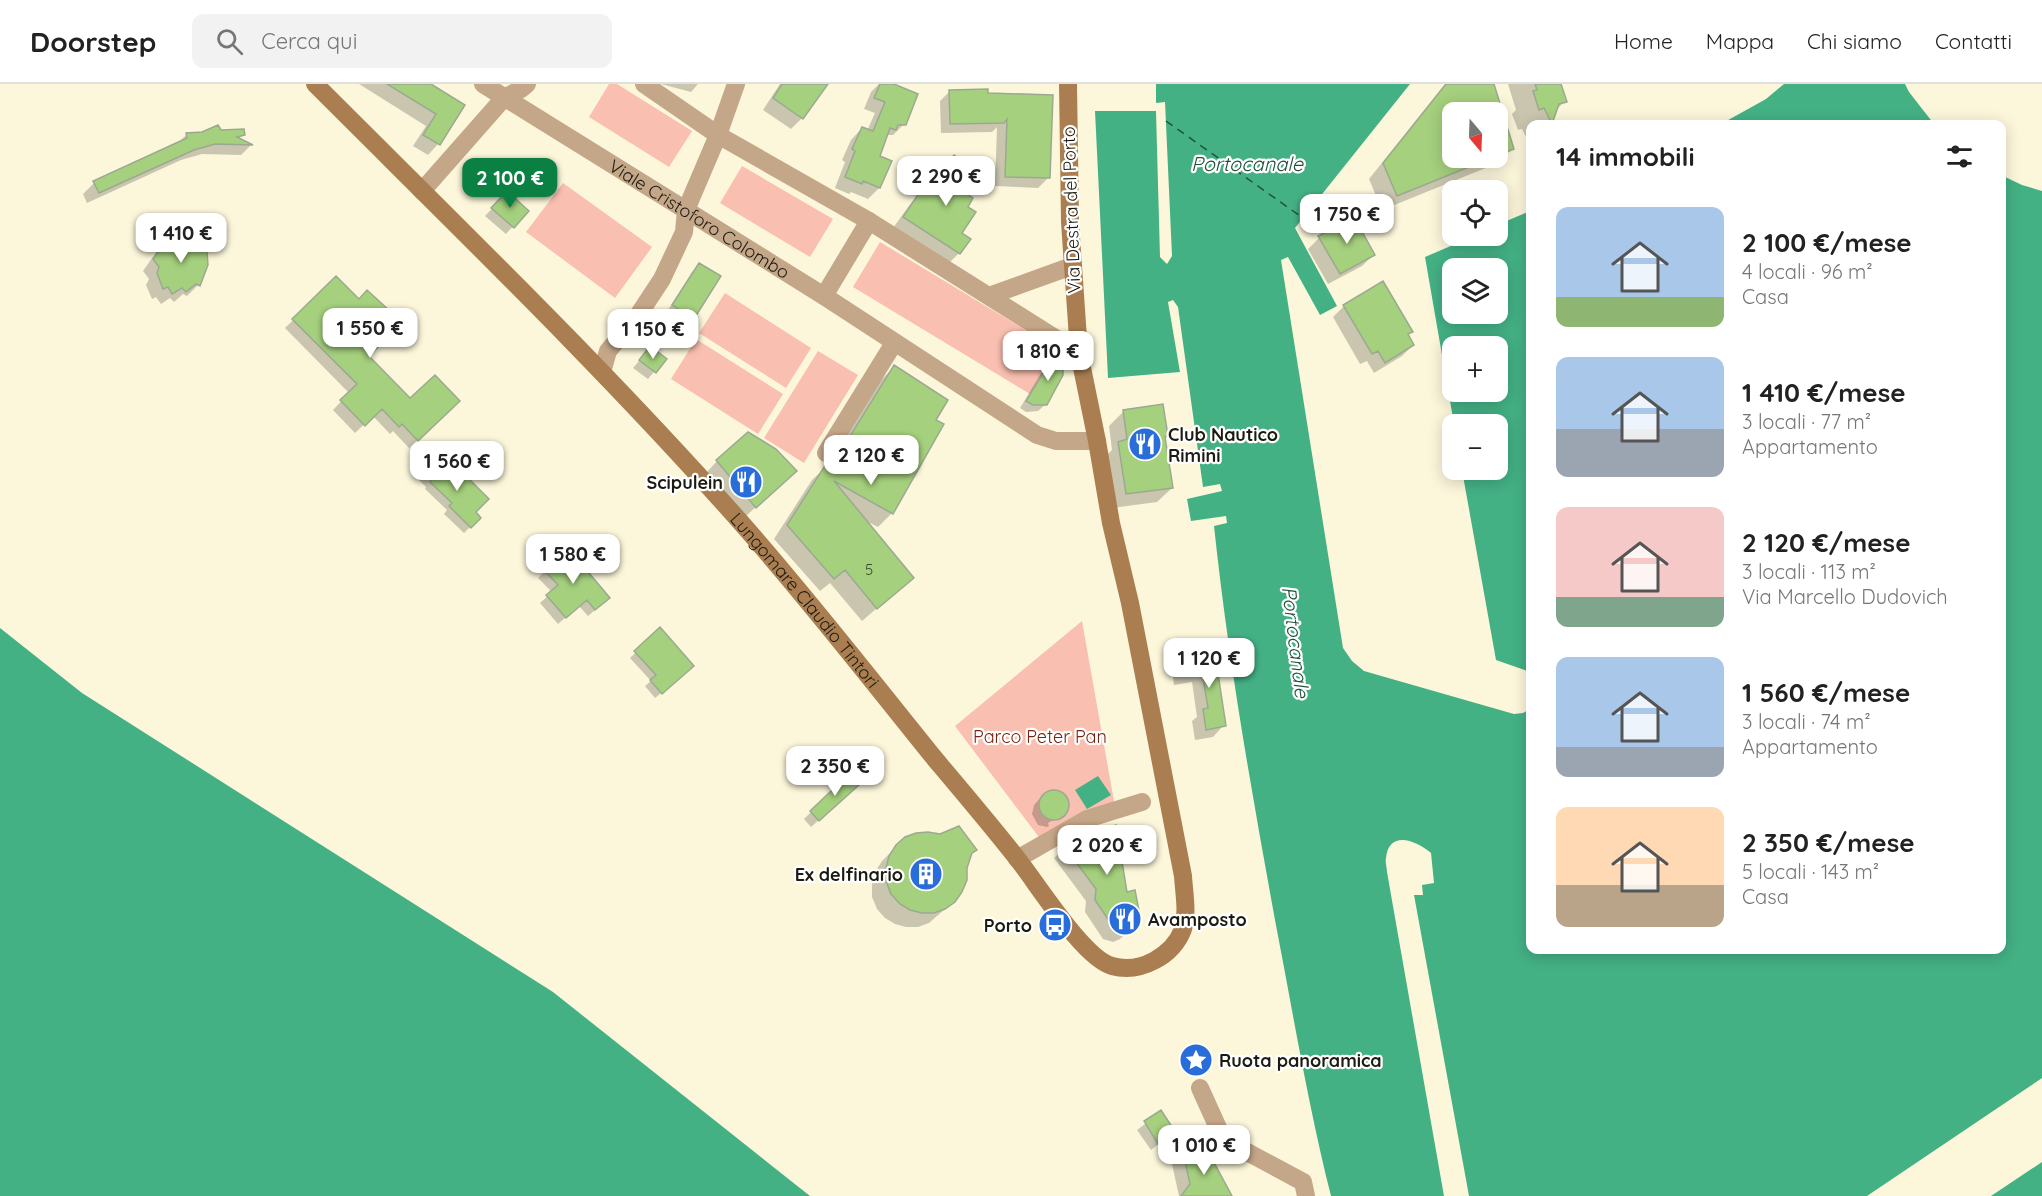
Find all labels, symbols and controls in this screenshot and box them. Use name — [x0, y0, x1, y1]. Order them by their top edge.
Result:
search box — [192, 14, 612, 68]
text: Doorstep — [30, 24, 156, 59]
icon: search — [213, 25, 246, 58]
text: Cerca qui — [261, 27, 357, 55]
text: Home — [1614, 28, 1673, 54]
text: Mappa — [1706, 28, 1774, 54]
text: Chi siamo — [1807, 28, 1902, 54]
text: Contatti — [1935, 28, 2012, 54]
north arrow — [1442, 102, 1508, 168]
map controls — [1442, 102, 1508, 480]
street label: Via Destra del Porto — [1057, 126, 1085, 294]
text: 14 immobili — [1556, 140, 1695, 173]
icon: filters — [1943, 140, 1976, 173]
water label: Portocanale — [1191, 151, 1304, 176]
street label: Viale Cristoforo Colombo — [605, 154, 794, 283]
pin: 2 290 € — [891, 156, 1001, 207]
pin: 2 100 € — [455, 158, 565, 209]
text: 2 290 € — [911, 163, 981, 188]
text: 2 100 € — [476, 165, 544, 190]
button: locate — [1442, 180, 1508, 246]
pin: 1 750 € — [1292, 194, 1402, 245]
text: 1 750 € — [1314, 201, 1380, 226]
pin: 1 410 € — [126, 213, 236, 264]
text: 1 410 € — [150, 220, 212, 245]
text: 2 100 €/mese — [1742, 226, 1912, 259]
icon: home — [1604, 231, 1676, 303]
button: layers — [1442, 258, 1508, 324]
text: 4 locali · 96 m² — [1742, 259, 1873, 284]
text: Casa — [1742, 284, 1789, 309]
pin: 1 550 € — [315, 308, 425, 359]
pin: 1 150 € — [598, 309, 708, 360]
text: 1 550 € — [337, 315, 403, 340]
text: 1 150 € — [621, 316, 685, 341]
pin: 1 810 € — [993, 331, 1103, 382]
button: + — [1442, 336, 1508, 402]
text: 1 810 € — [1017, 338, 1079, 363]
text: 1 410 €/mese — [1742, 376, 1906, 409]
icon: home — [1604, 381, 1676, 453]
text: 3 locali · 77 m² — [1742, 409, 1871, 434]
button: − — [1442, 414, 1508, 480]
place label: Club Nautico Rimini — [1168, 423, 1278, 467]
restaurant icon: Club Nautico Rimini — [1127, 426, 1163, 462]
text: Appartamento — [1742, 434, 1878, 459]
pin: 2 120 € — [816, 435, 926, 486]
pin: 1 560 € — [402, 441, 512, 492]
text: 2 120 € — [838, 442, 904, 467]
text: 1 560 € — [424, 448, 490, 473]
restaurant icon: Scipulein — [728, 464, 764, 500]
place label: Scipulein — [647, 471, 723, 494]
street label: Lungomare Claudio Tintori — [726, 507, 885, 692]
text: 2 120 €/mese — [1742, 526, 1910, 559]
icon: home — [1604, 531, 1676, 603]
pin: 1 580 € — [518, 534, 628, 585]
text: 1 580 € — [540, 541, 606, 566]
text: 3 locali · 113 m² — [1742, 559, 1876, 584]
house number: 5 — [865, 560, 873, 579]
text: Via Marcello Dudovich — [1742, 584, 1948, 609]
water label: Portocanale — [1277, 585, 1315, 700]
pin: 1 120 € — [1154, 638, 1264, 689]
text: 1 120 € — [1178, 645, 1240, 670]
text: 1 560 €/mese — [1742, 676, 1910, 709]
icon: home — [1604, 681, 1676, 753]
text: 3 locali · 74 m² — [1742, 709, 1871, 734]
park label: Parco Peter Pan — [973, 725, 1107, 748]
text: Appartamento — [1742, 734, 1878, 759]
pin: 2 350 € — [780, 746, 890, 797]
text: 2 350 € — [800, 753, 870, 778]
pin: 2 020 € — [1052, 825, 1162, 876]
text: 2 350 €/mese — [1742, 826, 1915, 859]
icon: home — [1604, 831, 1676, 903]
text: 2 020 € — [1071, 832, 1143, 857]
building icon: Ex delfinario — [908, 856, 944, 892]
text: 5 locali · 143 m² — [1742, 859, 1879, 884]
place label: Ex delfinario — [795, 863, 903, 886]
text: Casa — [1742, 884, 1789, 909]
restaurant icon: Avamposto — [1107, 901, 1143, 937]
bus stop icon: Porto — [1037, 907, 1073, 943]
place label: Avamposto — [1148, 908, 1247, 931]
place label: Porto — [984, 914, 1032, 937]
place icon: Ruota panoramica — [1178, 1042, 1214, 1078]
place label: Ruota panoramica — [1219, 1049, 1382, 1072]
pin: 1 010 € — [1149, 1125, 1259, 1176]
text: 1 010 € — [1172, 1132, 1236, 1157]

